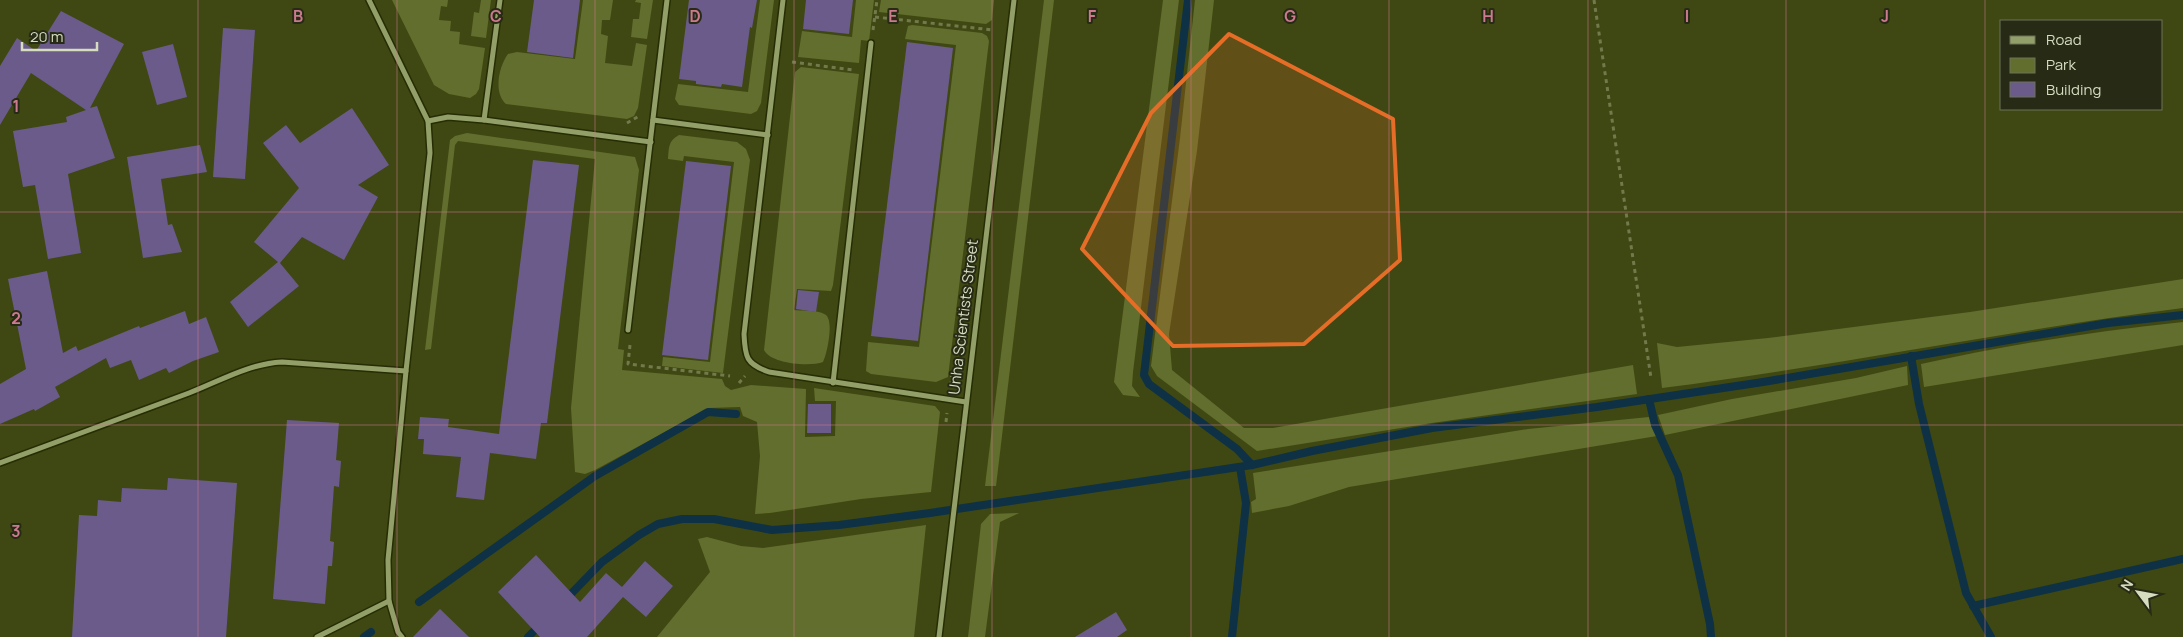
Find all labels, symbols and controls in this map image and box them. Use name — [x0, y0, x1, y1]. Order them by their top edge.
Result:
text: B — [293, 5, 303, 27]
text: C — [490, 5, 502, 27]
text: D — [689, 5, 701, 27]
text: E — [888, 5, 898, 27]
text: F — [1088, 5, 1097, 27]
text: G — [1284, 5, 1296, 27]
text: H — [1482, 5, 1494, 27]
text: I — [1685, 5, 1689, 27]
text: J — [1881, 5, 1889, 27]
scale bar — [22, 20, 98, 52]
legend — [2000, 20, 2163, 110]
text: 20 m — [30, 26, 63, 47]
text: Road — [2046, 29, 2082, 50]
text: Park — [2046, 54, 2076, 75]
text: Building — [2046, 79, 2101, 100]
text: 1 — [12, 95, 20, 117]
street label: Unha Scientists Street — [943, 238, 983, 396]
text: 2 — [11, 307, 21, 329]
text: 3 — [11, 520, 21, 542]
north arrow — [2113, 567, 2163, 617]
text: N — [2116, 576, 2137, 594]

